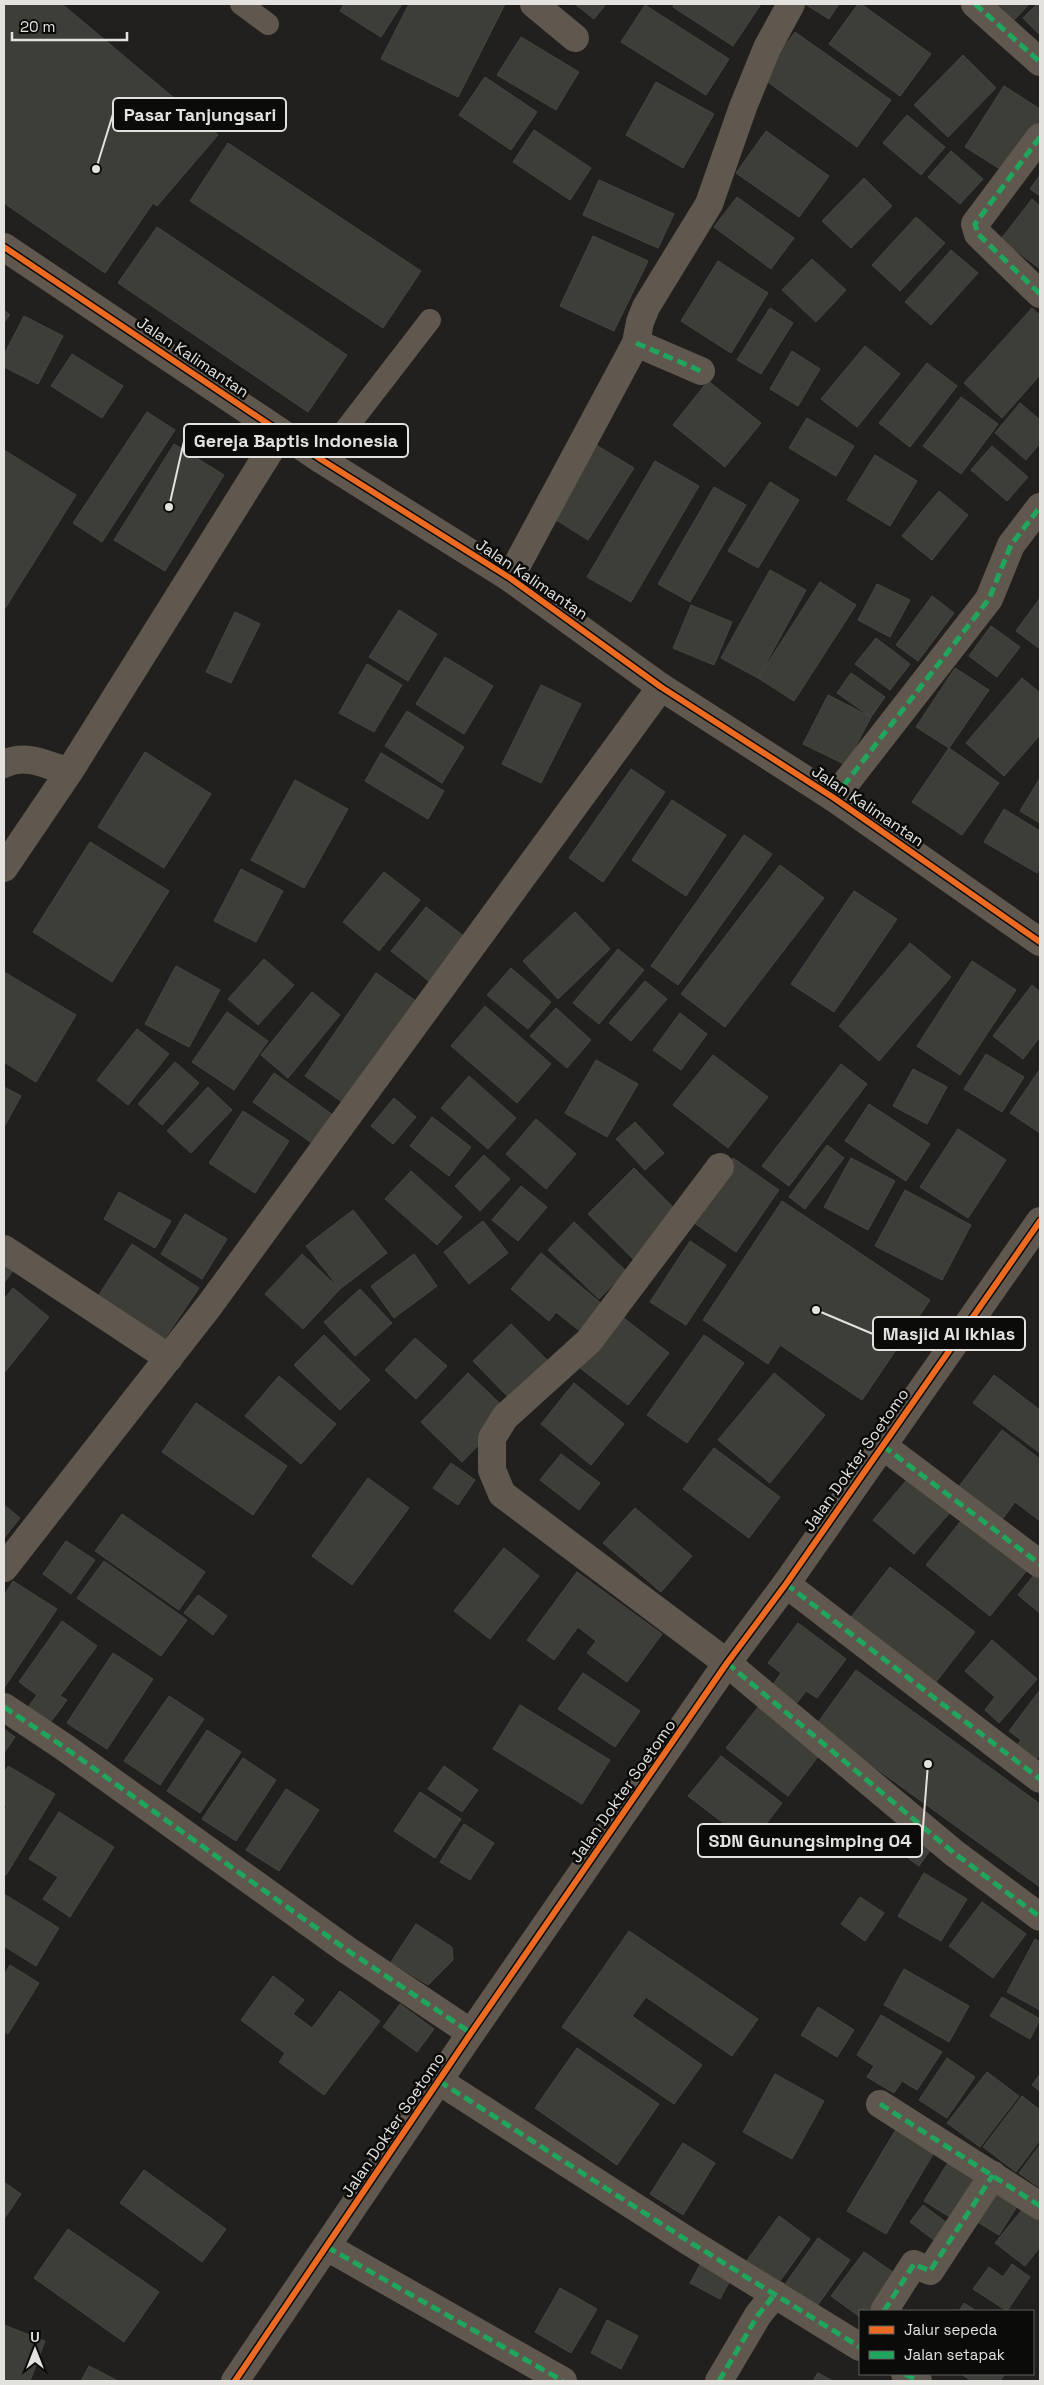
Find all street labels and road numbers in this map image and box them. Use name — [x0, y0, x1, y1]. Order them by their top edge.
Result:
street label: Jalan Kalimantan — [133, 312, 253, 402]
street label: Jalan Kalimantan — [472, 534, 592, 624]
street label: Jalan Kalimantan — [808, 761, 928, 851]
street label: Jalan Dokter Soetomo — [798, 1384, 914, 1536]
street label: Jalan Dokter Soetomo — [565, 1715, 681, 1867]
street label: Jalan Dokter Soetomo — [337, 2048, 449, 2202]

